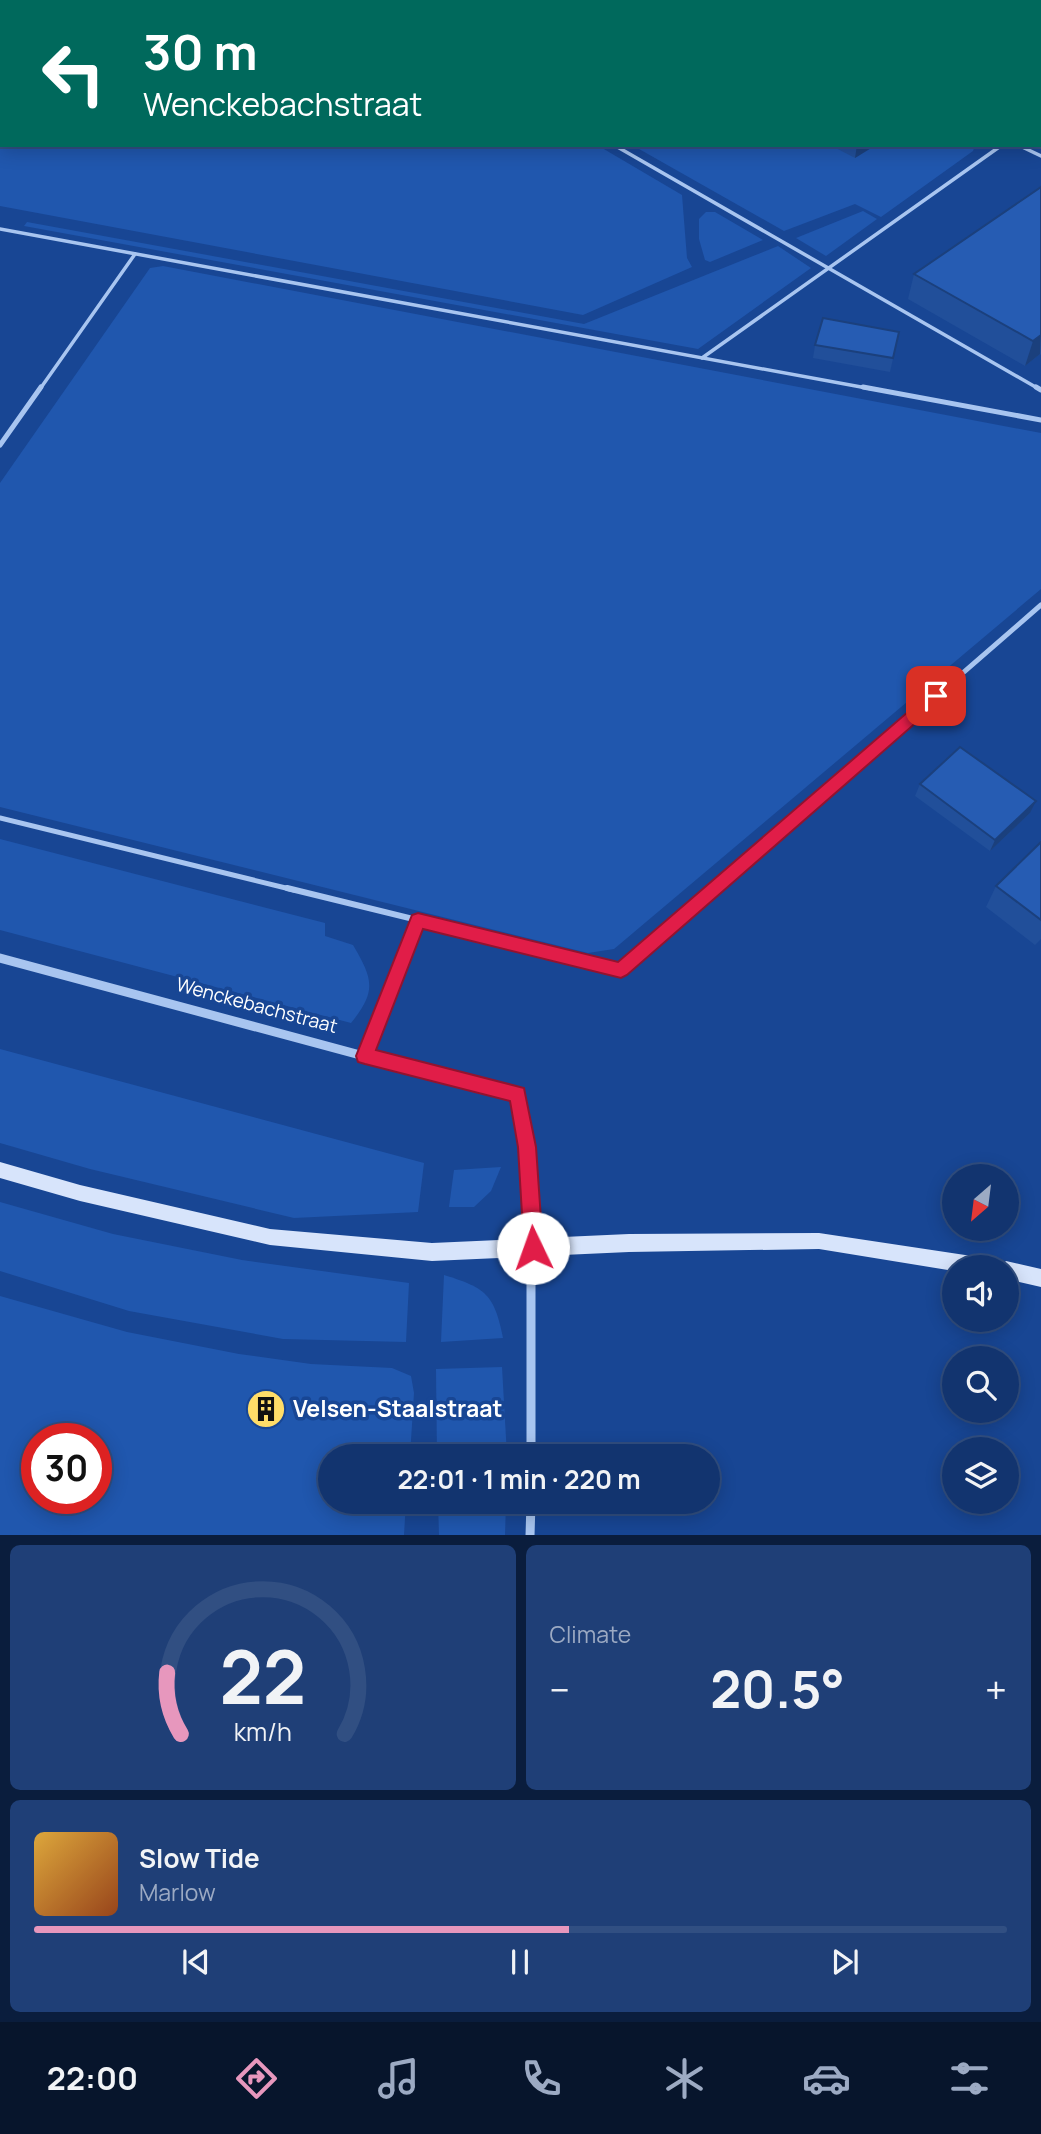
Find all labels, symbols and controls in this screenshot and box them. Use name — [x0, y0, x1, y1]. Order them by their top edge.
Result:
text: 30 m — [143, 18, 258, 85]
icon: left — [28, 28, 119, 119]
text: Wenckebachstraat — [143, 82, 422, 126]
pin — [906, 666, 966, 726]
icon: arrive — [917, 677, 955, 715]
street label: Wenckebachstraat — [174, 971, 340, 1039]
north arrow — [942, 1164, 1018, 1241]
map controls — [942, 1164, 1019, 1514]
position arrow — [496, 1211, 570, 1285]
button: sound — [942, 1255, 1019, 1332]
button: search — [942, 1346, 1019, 1423]
building icon: Velsen-Staalstraat — [245, 1388, 287, 1430]
place label: Velsen-Staalstraat — [293, 1392, 502, 1424]
speed limit sign: 30 — [21, 1423, 112, 1514]
button: layers — [942, 1437, 1019, 1514]
text: 22:01 · 1 min · 220 m — [397, 1461, 641, 1497]
text: Climate — [550, 1618, 631, 1650]
text: 22 — [219, 1626, 306, 1726]
text: 20.5° — [710, 1653, 845, 1724]
text: − — [550, 1663, 570, 1715]
text: + — [985, 1663, 1007, 1715]
text: km/h — [234, 1713, 292, 1748]
text: Slow Tide — [139, 1840, 260, 1876]
text: Marlow — [139, 1876, 216, 1908]
icon: previous — [177, 1943, 215, 1981]
icon: pause — [501, 1943, 539, 1981]
icon: next — [826, 1943, 864, 1981]
icon: directions — [232, 2054, 281, 2103]
icon: music — [374, 2054, 423, 2103]
icon: phone — [517, 2054, 566, 2103]
icon: climate — [660, 2054, 709, 2103]
icon: car — [802, 2054, 851, 2103]
icon: filters — [945, 2054, 994, 2103]
text: 22:00 — [47, 2056, 138, 2100]

